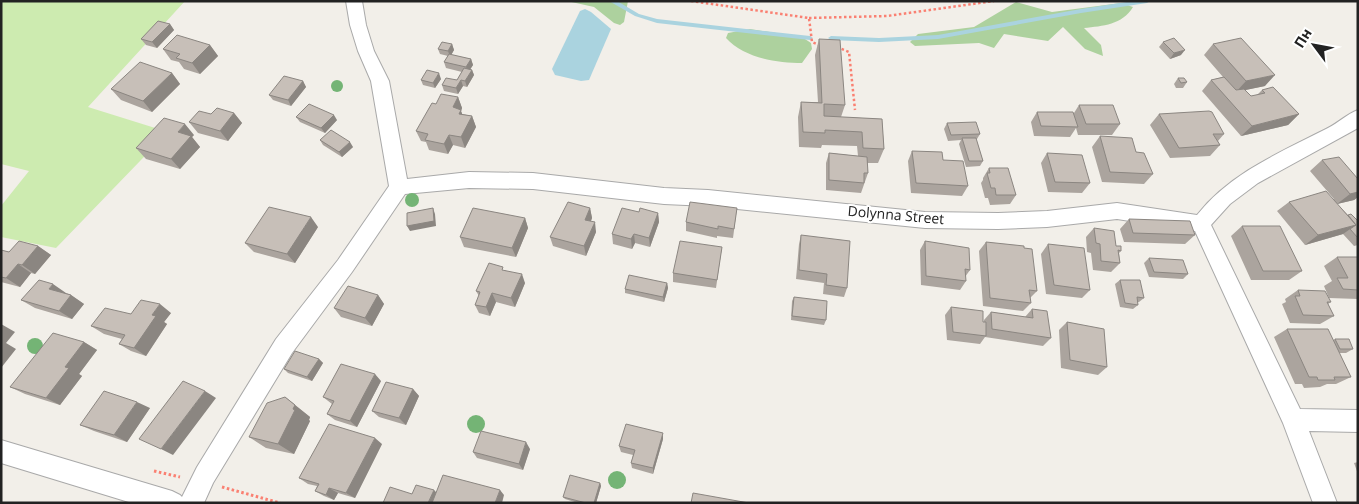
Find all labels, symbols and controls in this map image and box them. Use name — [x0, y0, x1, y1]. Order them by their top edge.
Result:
north arrow — [1289, 20, 1339, 70]
text: Пн — [1289, 24, 1316, 51]
street label: Dolynna Street — [847, 201, 945, 228]

